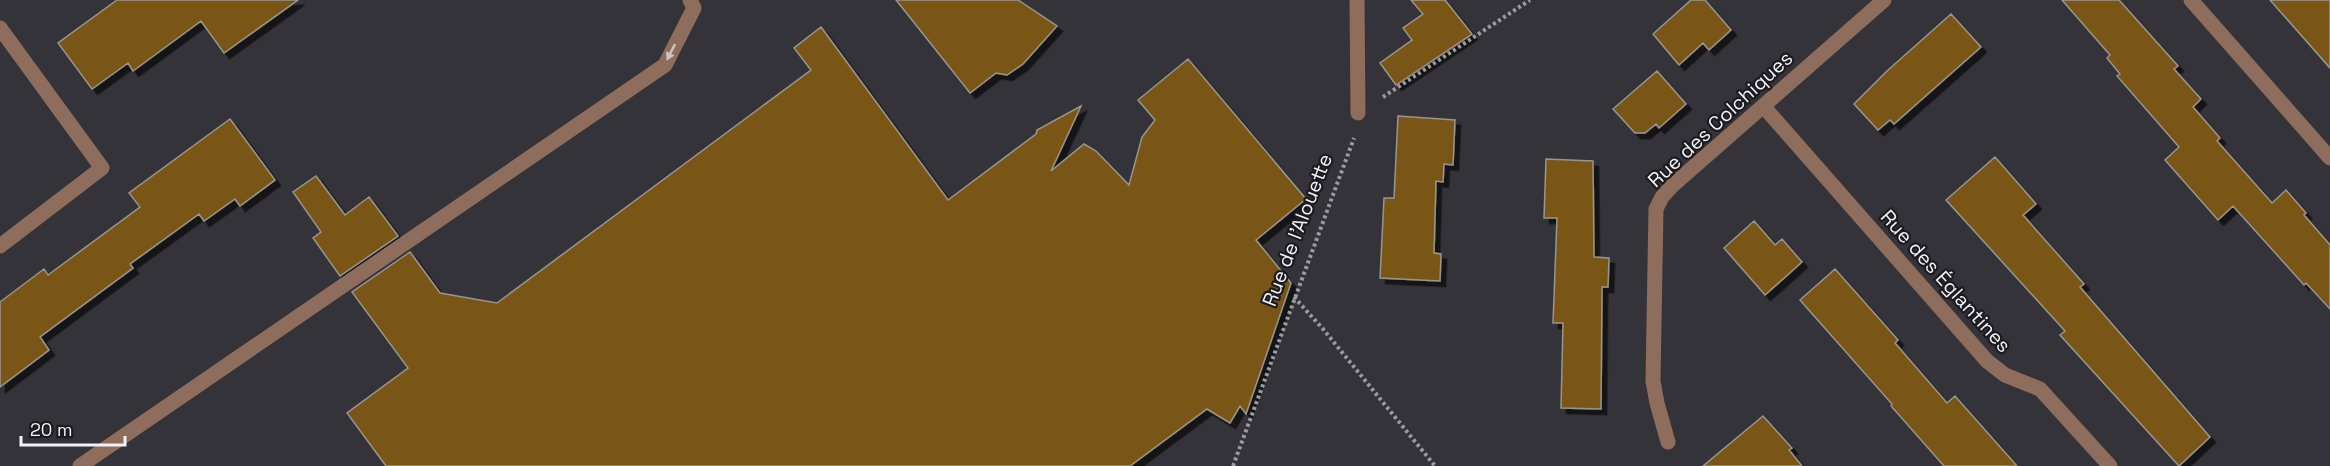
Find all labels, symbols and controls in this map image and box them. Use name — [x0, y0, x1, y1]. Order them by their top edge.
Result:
one-way arrow — [667, 44, 676, 61]
street label: Rue des Colchiques — [1642, 45, 1798, 193]
street label: Rue de l'Alouette — [1256, 150, 1338, 310]
street label: Rue des Églantines — [1875, 204, 2017, 358]
scale bar — [21, 409, 124, 447]
text: 20 m — [30, 418, 73, 441]

